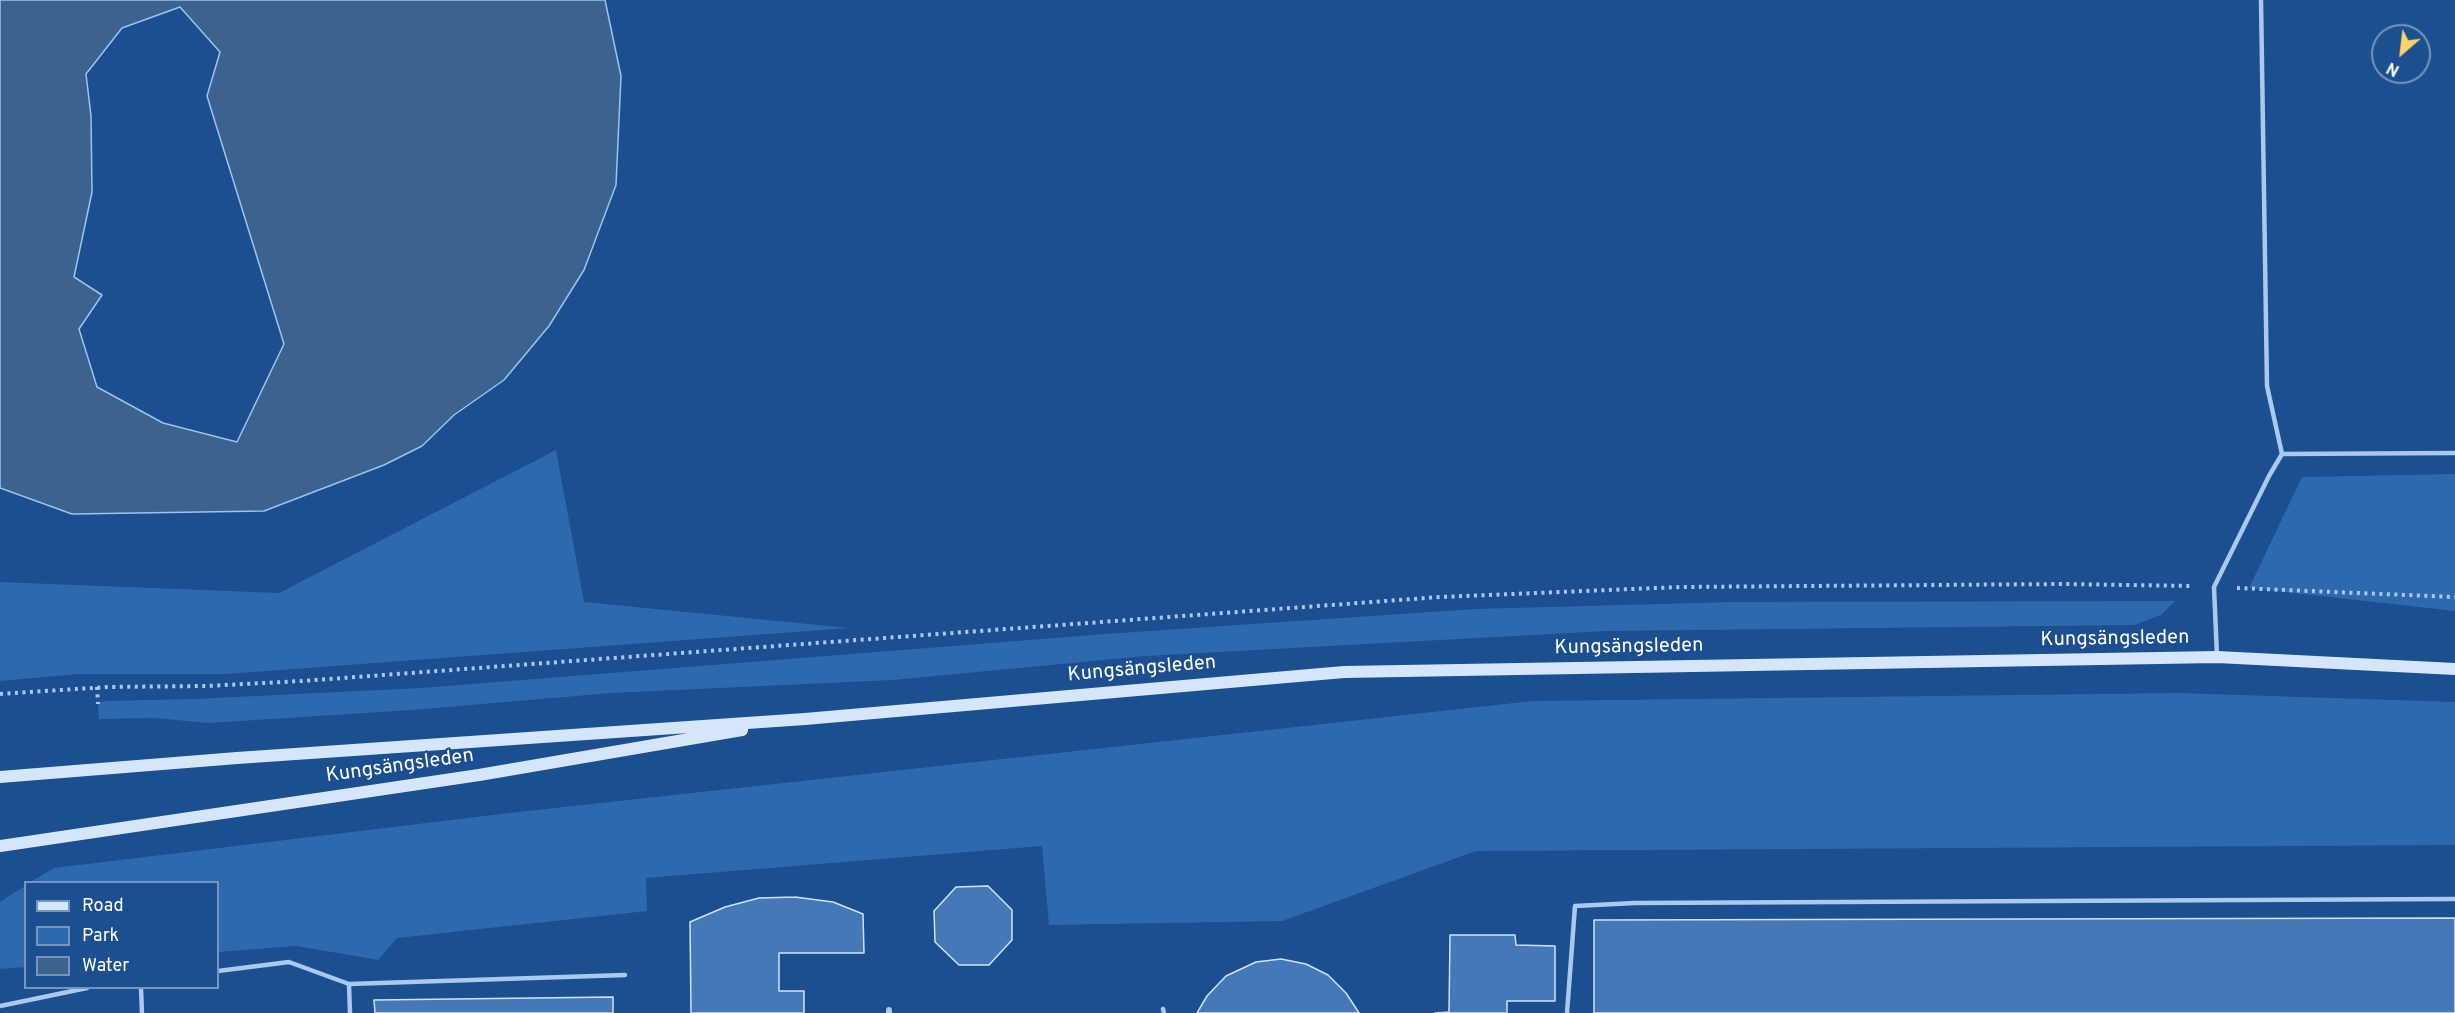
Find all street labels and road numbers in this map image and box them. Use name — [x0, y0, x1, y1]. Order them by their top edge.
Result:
street label: Kungsängsleden — [2040, 627, 2190, 653]
street label: Kungsängsleden — [1554, 635, 1704, 661]
street label: Kungsängsleden — [1067, 652, 1217, 688]
street label: Kungsängsleden — [325, 745, 475, 789]

